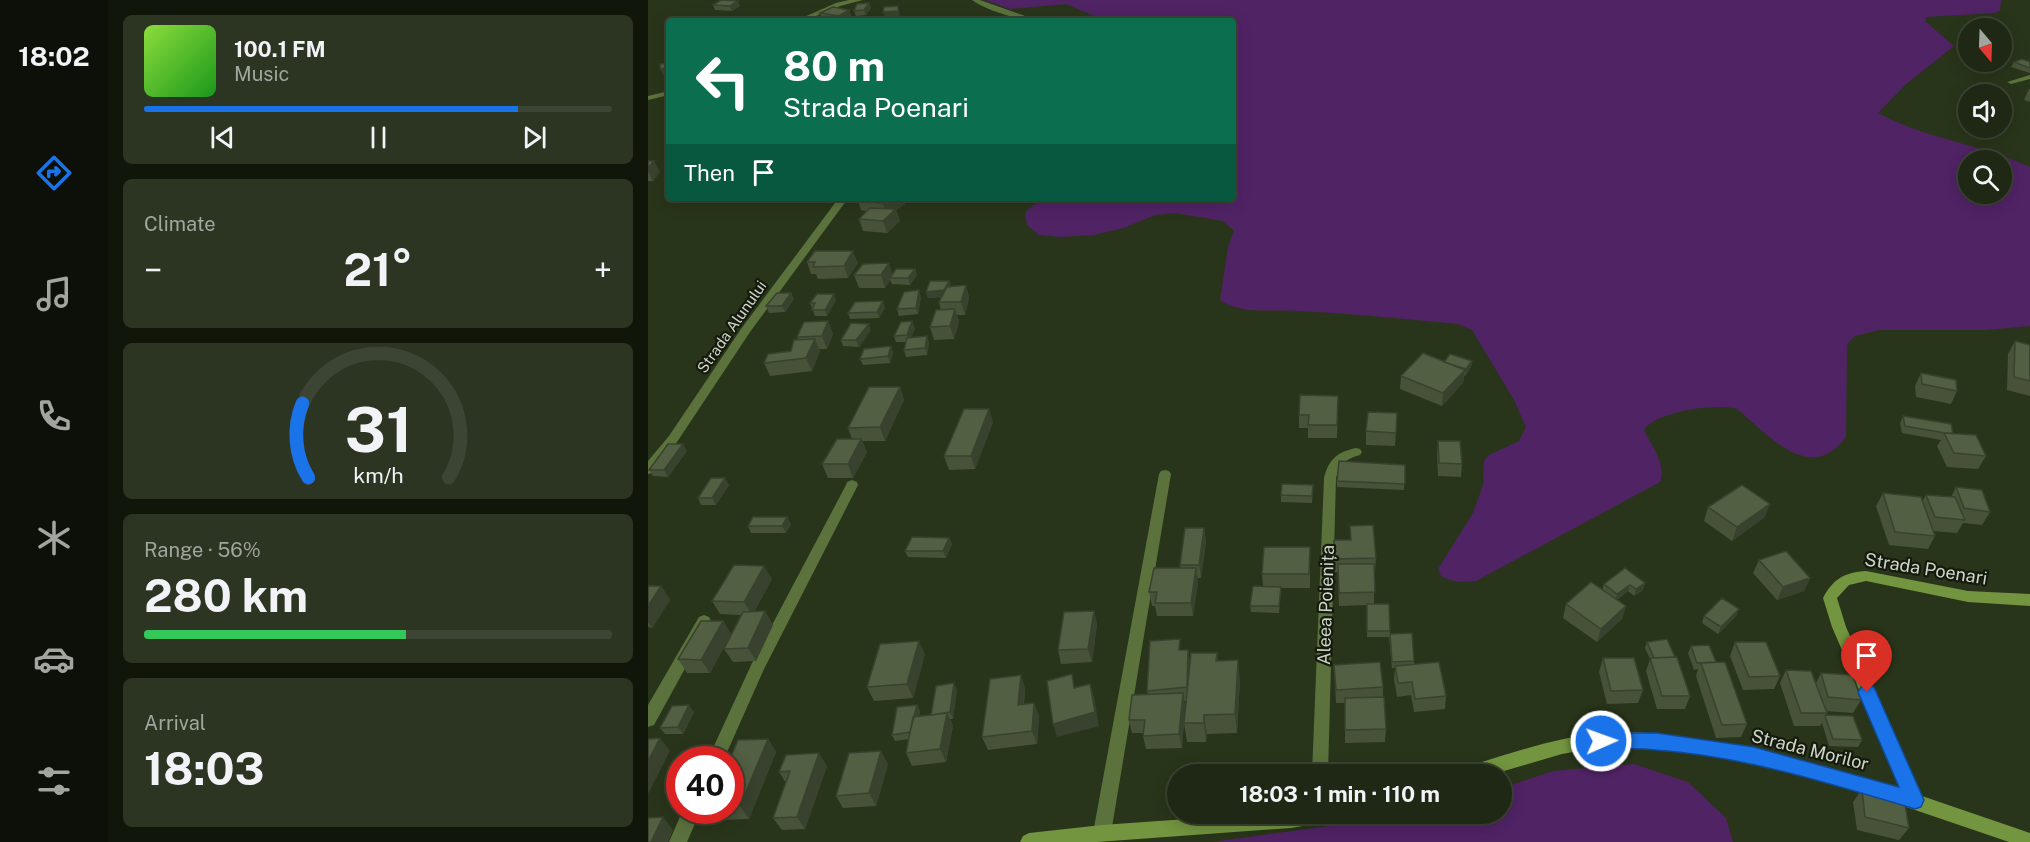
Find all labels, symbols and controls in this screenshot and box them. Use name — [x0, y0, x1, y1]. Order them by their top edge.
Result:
north arrow — [1958, 18, 2012, 72]
map controls — [1958, 18, 2012, 204]
text: 100.1 FM — [234, 36, 326, 62]
text: 18:02 — [18, 40, 90, 72]
text: 80 m — [783, 41, 885, 90]
icon: left — [684, 42, 762, 120]
text: Music — [234, 62, 289, 86]
button: sound — [1958, 84, 2012, 138]
text: Strada Poenari — [783, 91, 969, 123]
icon: previous — [206, 121, 239, 154]
icon: pause — [362, 121, 395, 154]
icon: next — [518, 121, 551, 154]
button: search — [1958, 150, 2012, 204]
icon: directions — [33, 152, 75, 194]
icon: arrive — [747, 156, 780, 189]
text: Then — [684, 160, 735, 186]
text: Climate — [144, 212, 216, 236]
text: 21° — [343, 243, 413, 296]
text: − — [144, 251, 162, 289]
text: + — [594, 251, 612, 289]
icon: music — [33, 273, 75, 315]
street label: Strada Alunului — [694, 277, 770, 376]
text: 31 — [344, 393, 412, 466]
icon: phone — [33, 395, 75, 437]
text: km/h — [353, 463, 403, 488]
icon: climate — [33, 517, 75, 559]
text: Range · 56% — [144, 538, 261, 562]
street label: Aleea Poienița — [1313, 545, 1338, 665]
street label: Strada Poenari — [1863, 548, 1989, 589]
text: 280 km — [144, 569, 308, 622]
pin — [1841, 630, 1892, 692]
icon: car — [33, 638, 75, 680]
icon: arrive — [1850, 639, 1883, 672]
position arrow — [1569, 709, 1633, 773]
text: Arrival — [144, 711, 206, 735]
street label: Strada Morilor — [1749, 725, 1871, 774]
text: 18:03 — [144, 742, 264, 795]
speed limit sign: 40 — [666, 746, 744, 824]
icon: filters — [33, 760, 75, 802]
text: 18:03 · 1 min · 110 m — [1239, 781, 1440, 807]

